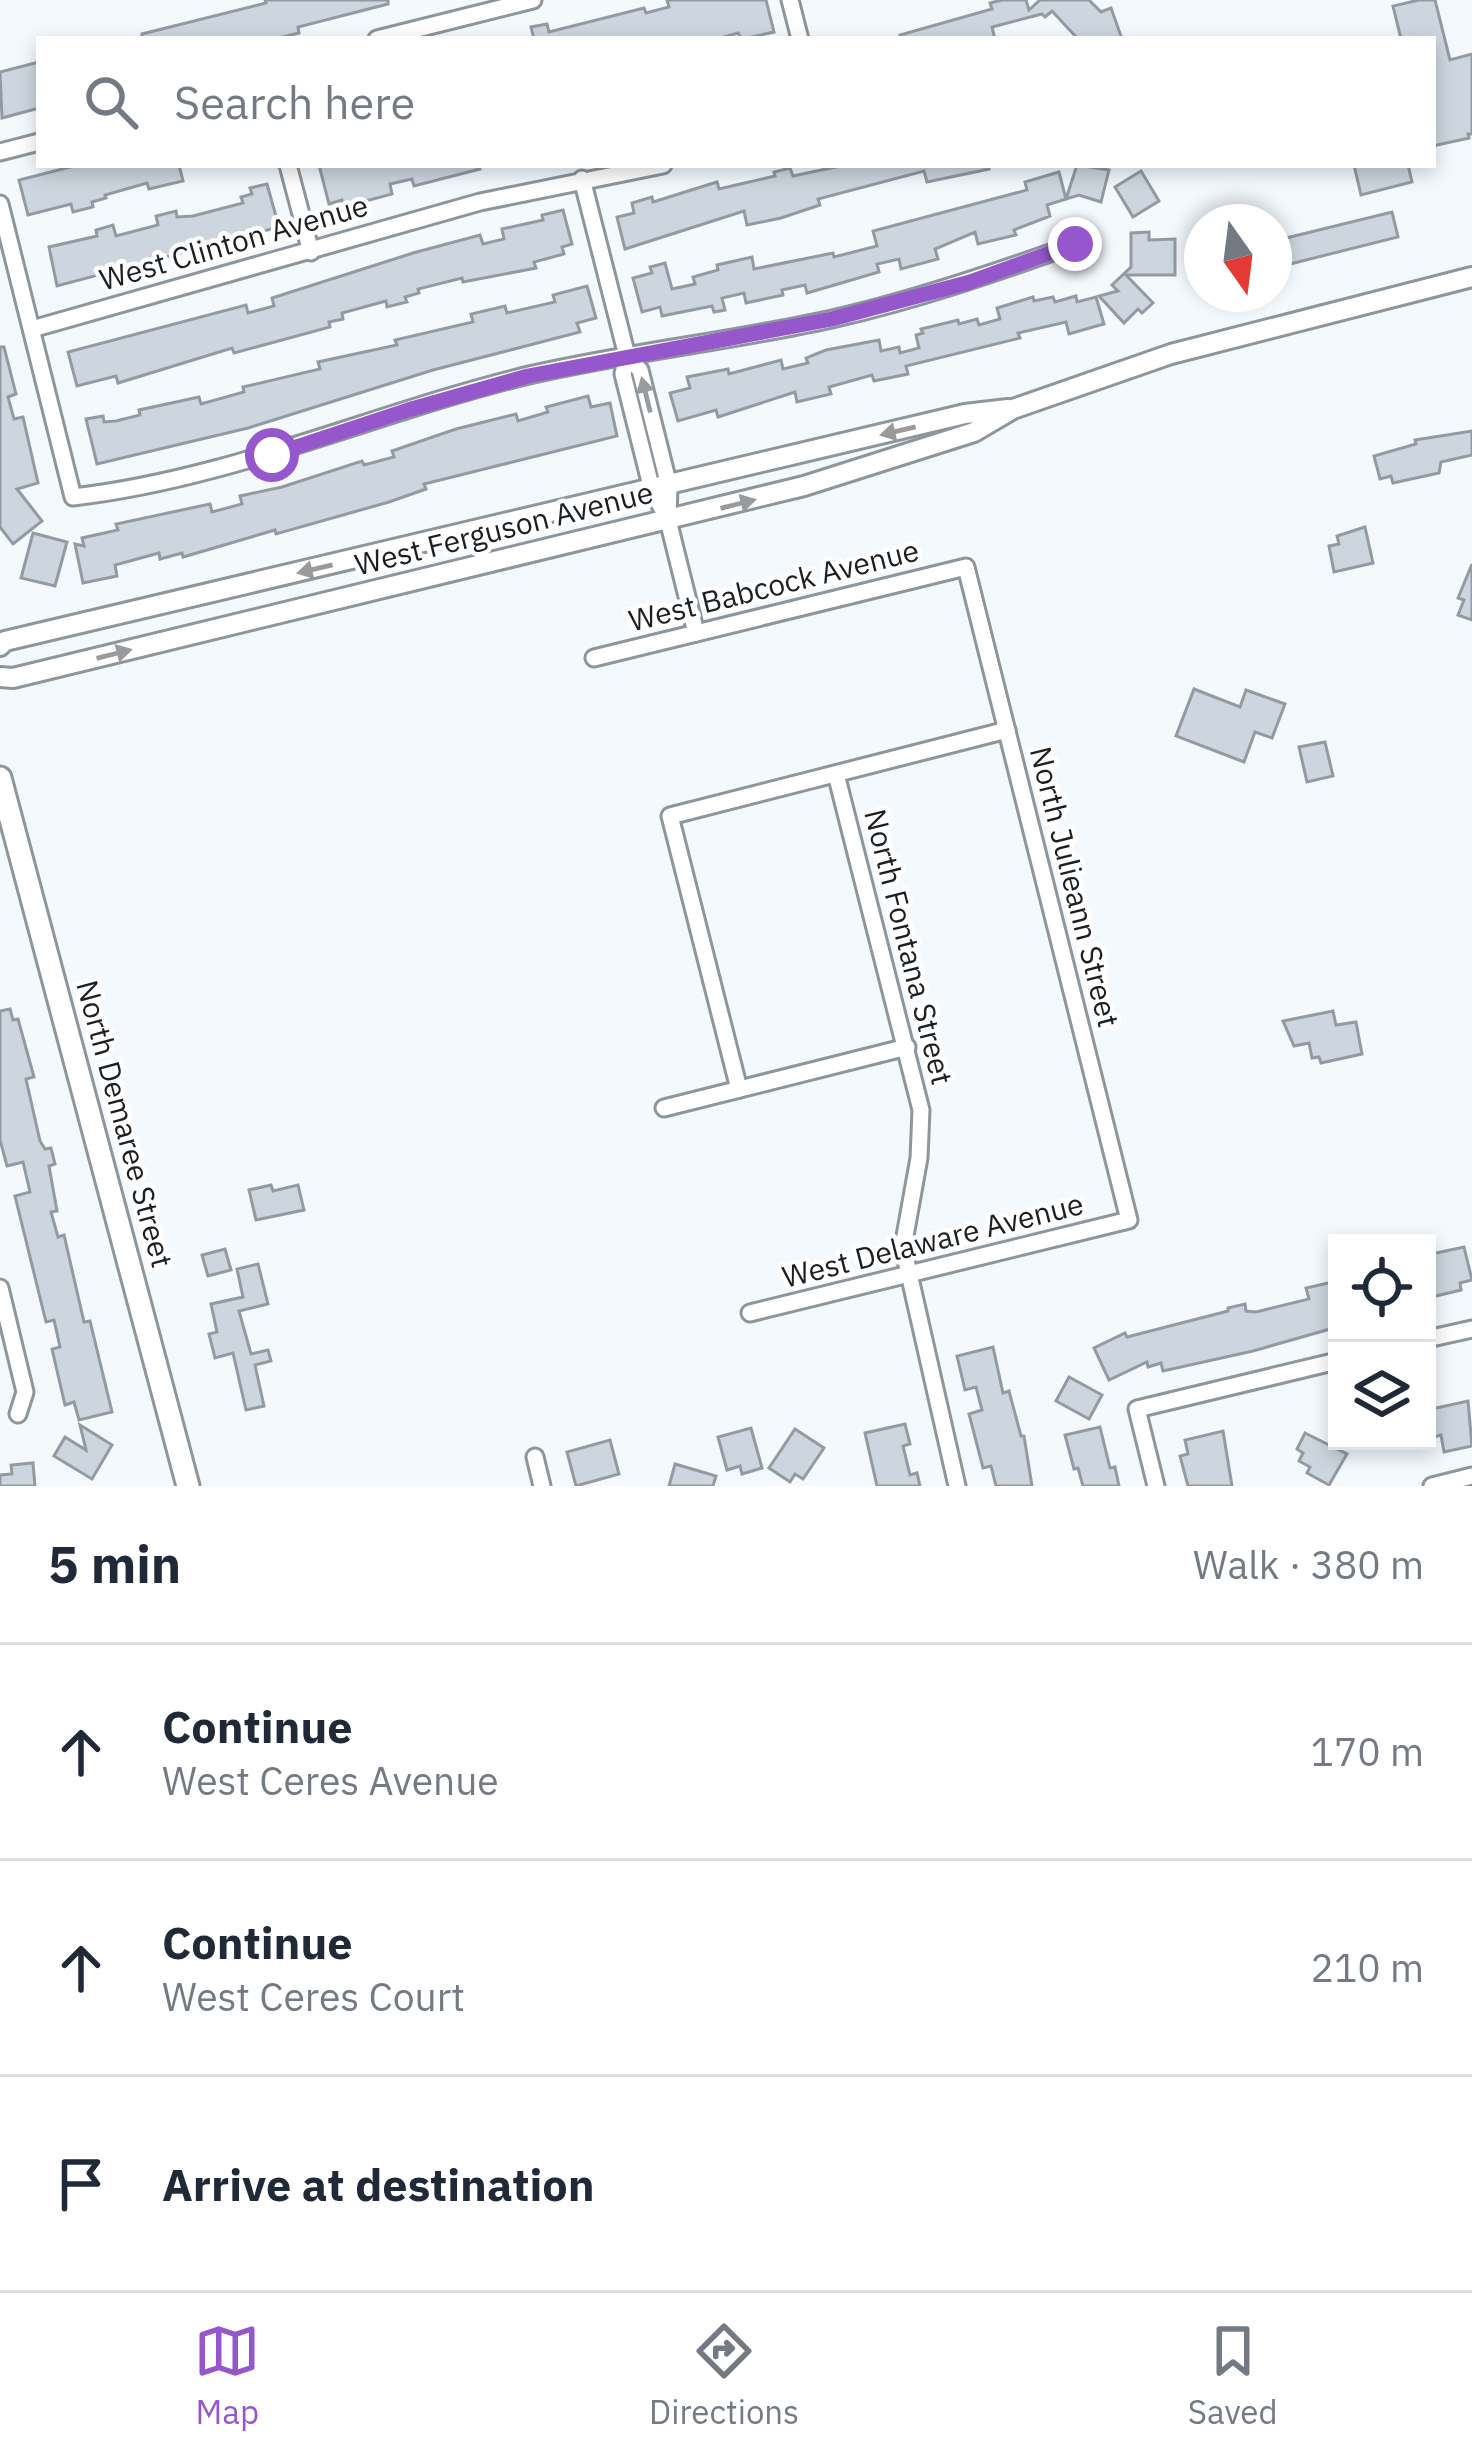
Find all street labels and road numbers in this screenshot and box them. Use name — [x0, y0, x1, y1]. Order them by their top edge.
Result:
street label: West Clinton Avenue — [95, 185, 372, 299]
street label: West Ferguson Avenue — [350, 472, 657, 583]
street label: West Babcock Avenue — [625, 530, 923, 639]
street label: North Julieann Street — [1022, 742, 1129, 1031]
street label: North Fontana Street — [856, 805, 963, 1088]
street label: North Demaree Street — [68, 976, 183, 1272]
street label: West Delaware Avenue — [778, 1183, 1087, 1296]

